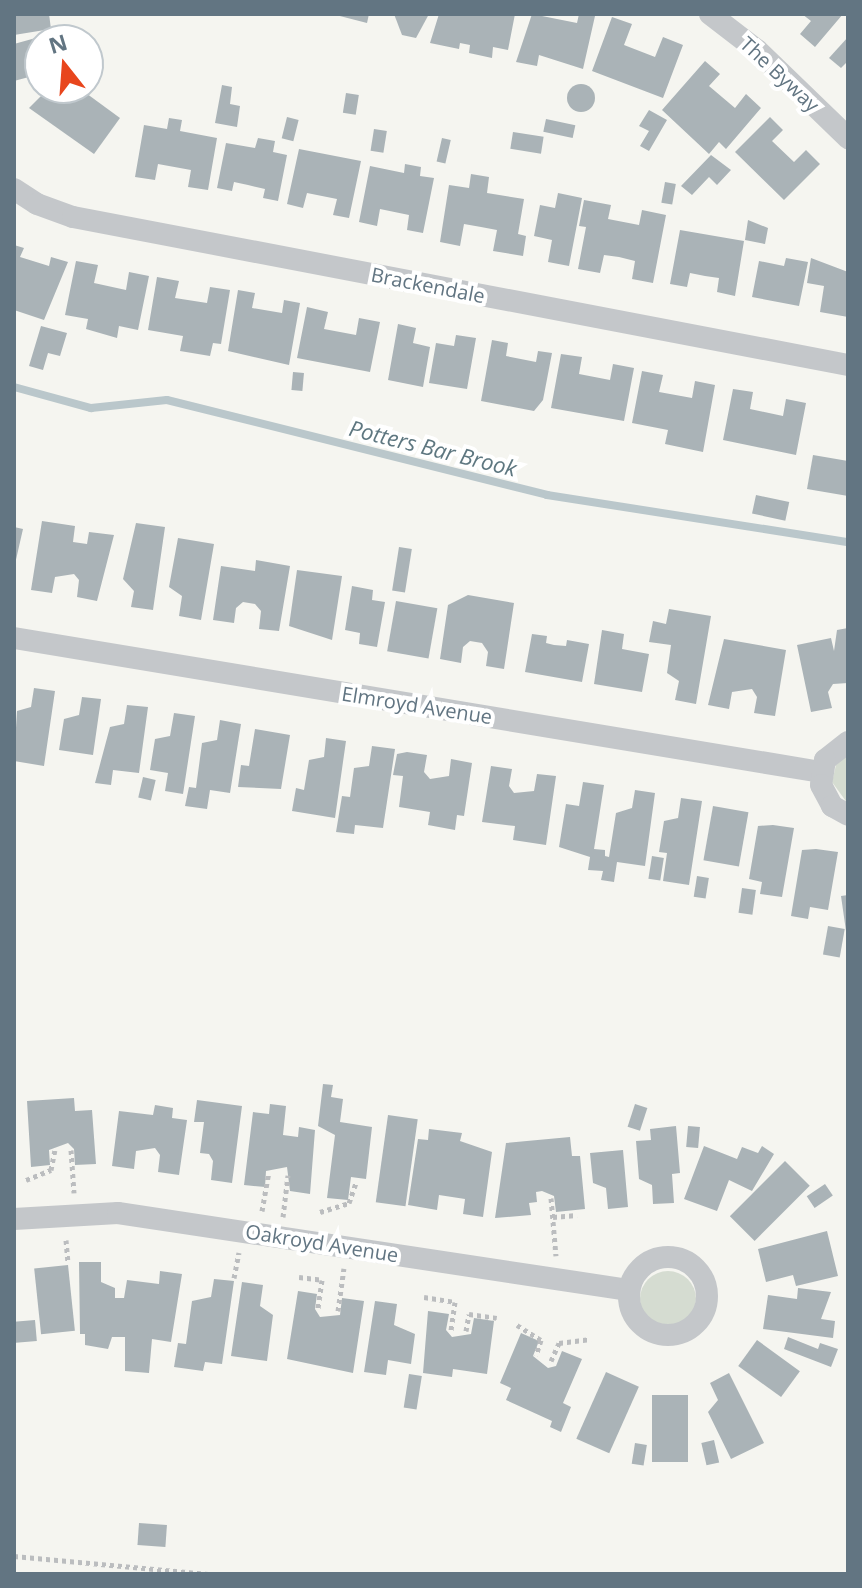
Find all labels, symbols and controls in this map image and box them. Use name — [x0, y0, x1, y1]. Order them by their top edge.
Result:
north arrow — [24, 24, 104, 104]
text: N — [45, 26, 71, 60]
street label: The Byway — [736, 31, 824, 117]
street label: Brackendale — [369, 262, 487, 308]
water label: Potters Bar Brook — [347, 414, 519, 482]
street label: Elmroyd Avenue — [340, 681, 494, 729]
street label: Oakroyd Avenue — [244, 1219, 400, 1267]

